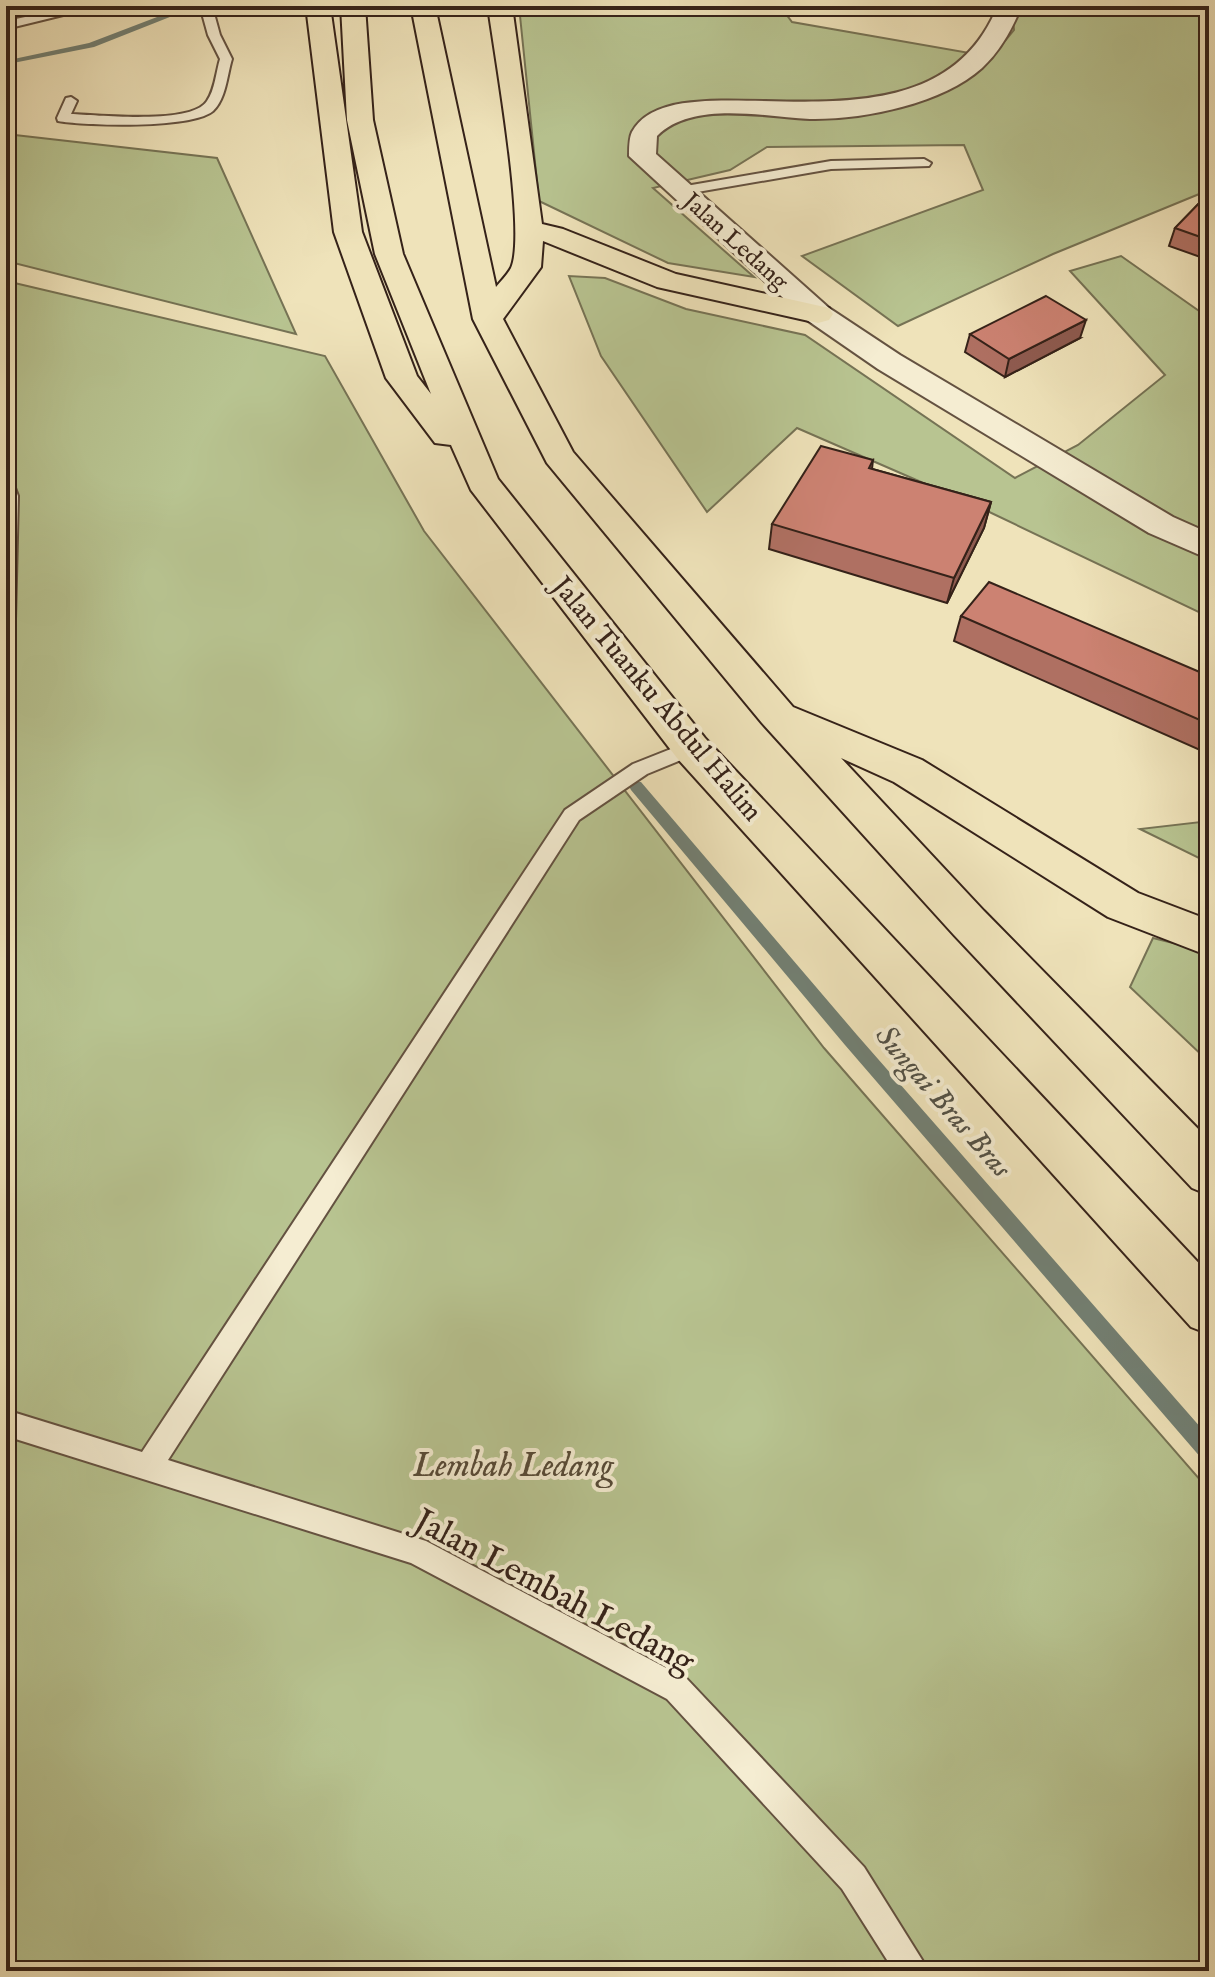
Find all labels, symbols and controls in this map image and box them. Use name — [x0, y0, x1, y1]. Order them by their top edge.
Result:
street label: Jalan Ledang — [673, 185, 795, 298]
street label: Jalan Tuanku Abdul Halim — [542, 568, 769, 829]
water label: Sungai Bras Bras — [866, 1018, 1019, 1187]
park label: Lembah Ledang — [412, 1445, 615, 1488]
street label: Jalan Lembah Ledang — [403, 1498, 702, 1685]

